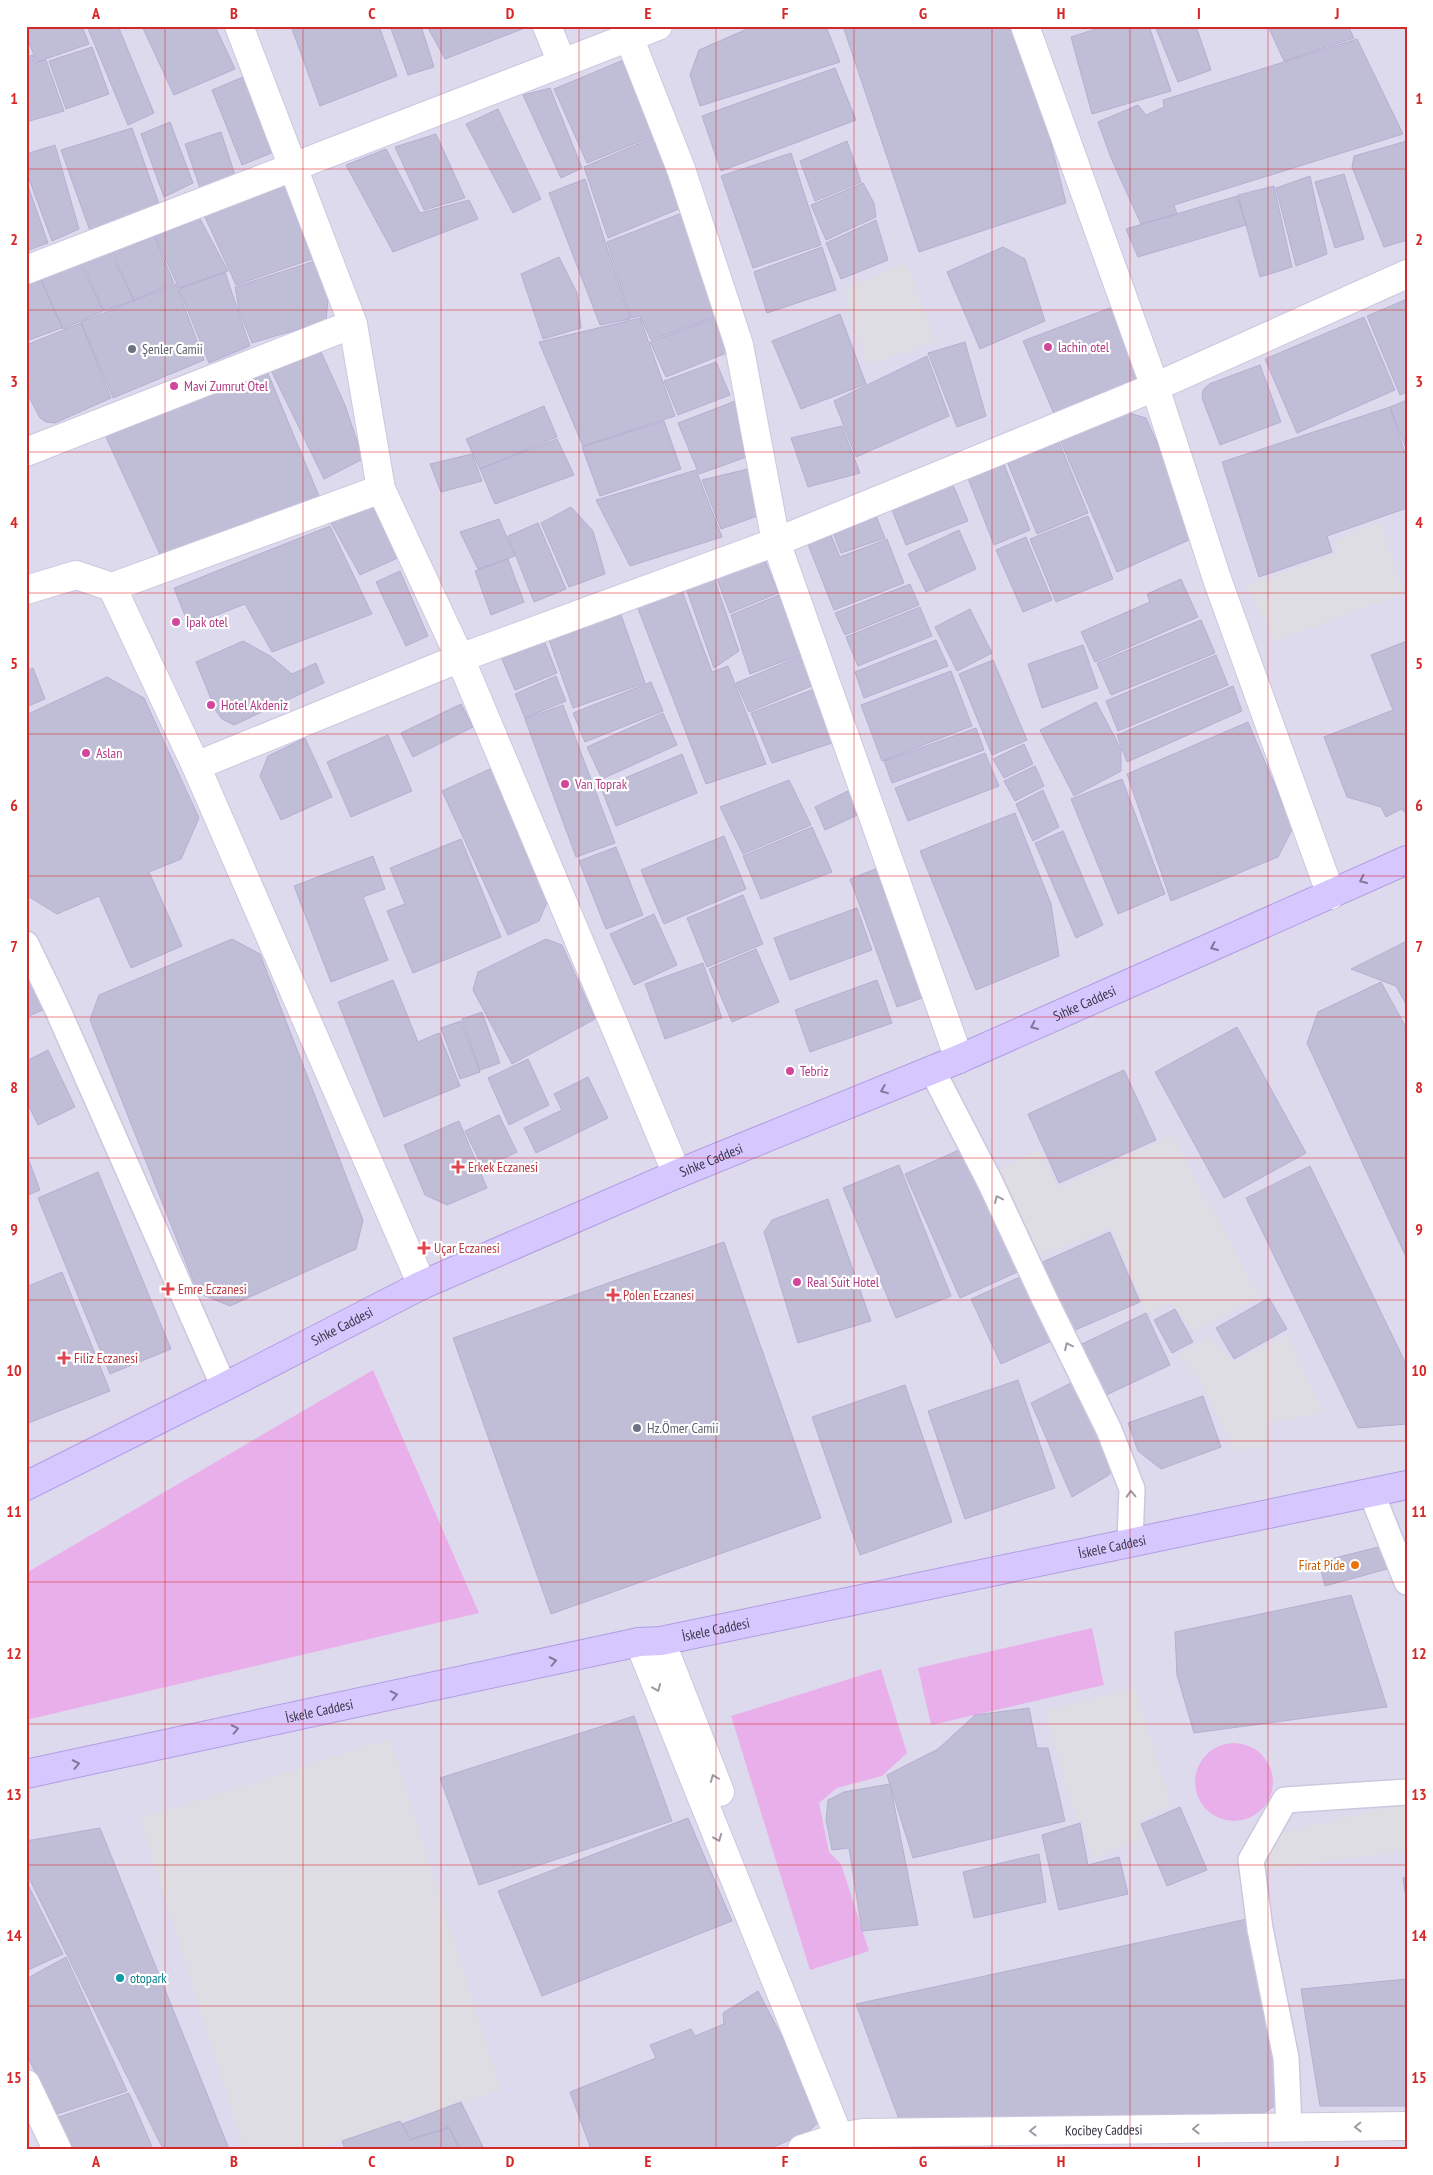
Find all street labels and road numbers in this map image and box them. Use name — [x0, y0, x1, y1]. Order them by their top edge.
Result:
street label: Sıhke Caddesi — [1050, 981, 1119, 1025]
street label: Sıhke Caddesi — [677, 1139, 745, 1181]
street label: Sıhke Caddesi — [308, 1303, 376, 1350]
street label: İskele Caddesi — [1077, 1531, 1148, 1562]
street label: İskele Caddesi — [680, 1614, 751, 1645]
street label: İskele Caddesi — [284, 1695, 355, 1727]
street label: Kocibey Caddesi — [1065, 2120, 1143, 2139]

